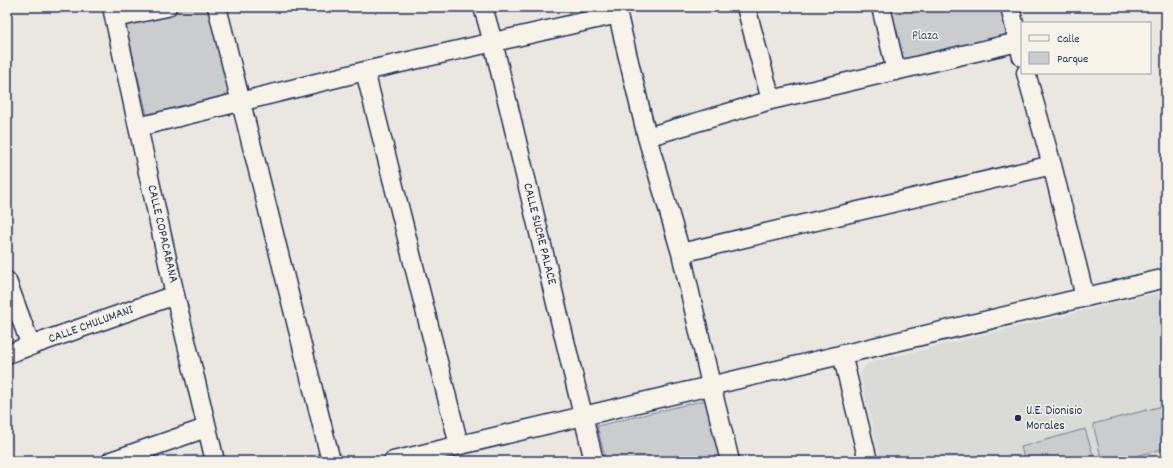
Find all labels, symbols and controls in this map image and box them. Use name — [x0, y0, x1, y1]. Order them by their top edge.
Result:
legend — [1021, 22, 1151, 74]
park label: Plaza — [912, 27, 939, 46]
text: Calle — [1057, 31, 1080, 48]
text: Parque — [1057, 51, 1088, 68]
street label: CALLE SUCRE PALACE — [517, 181, 561, 287]
street label: CALLE COPACABANA — [141, 183, 183, 285]
street label: CALLE CHULUMANI — [46, 301, 136, 349]
place label: U.E. Dionisio Morales — [1026, 402, 1083, 436]
marker: U.E. Dionisio Morales — [1013, 413, 1023, 423]

